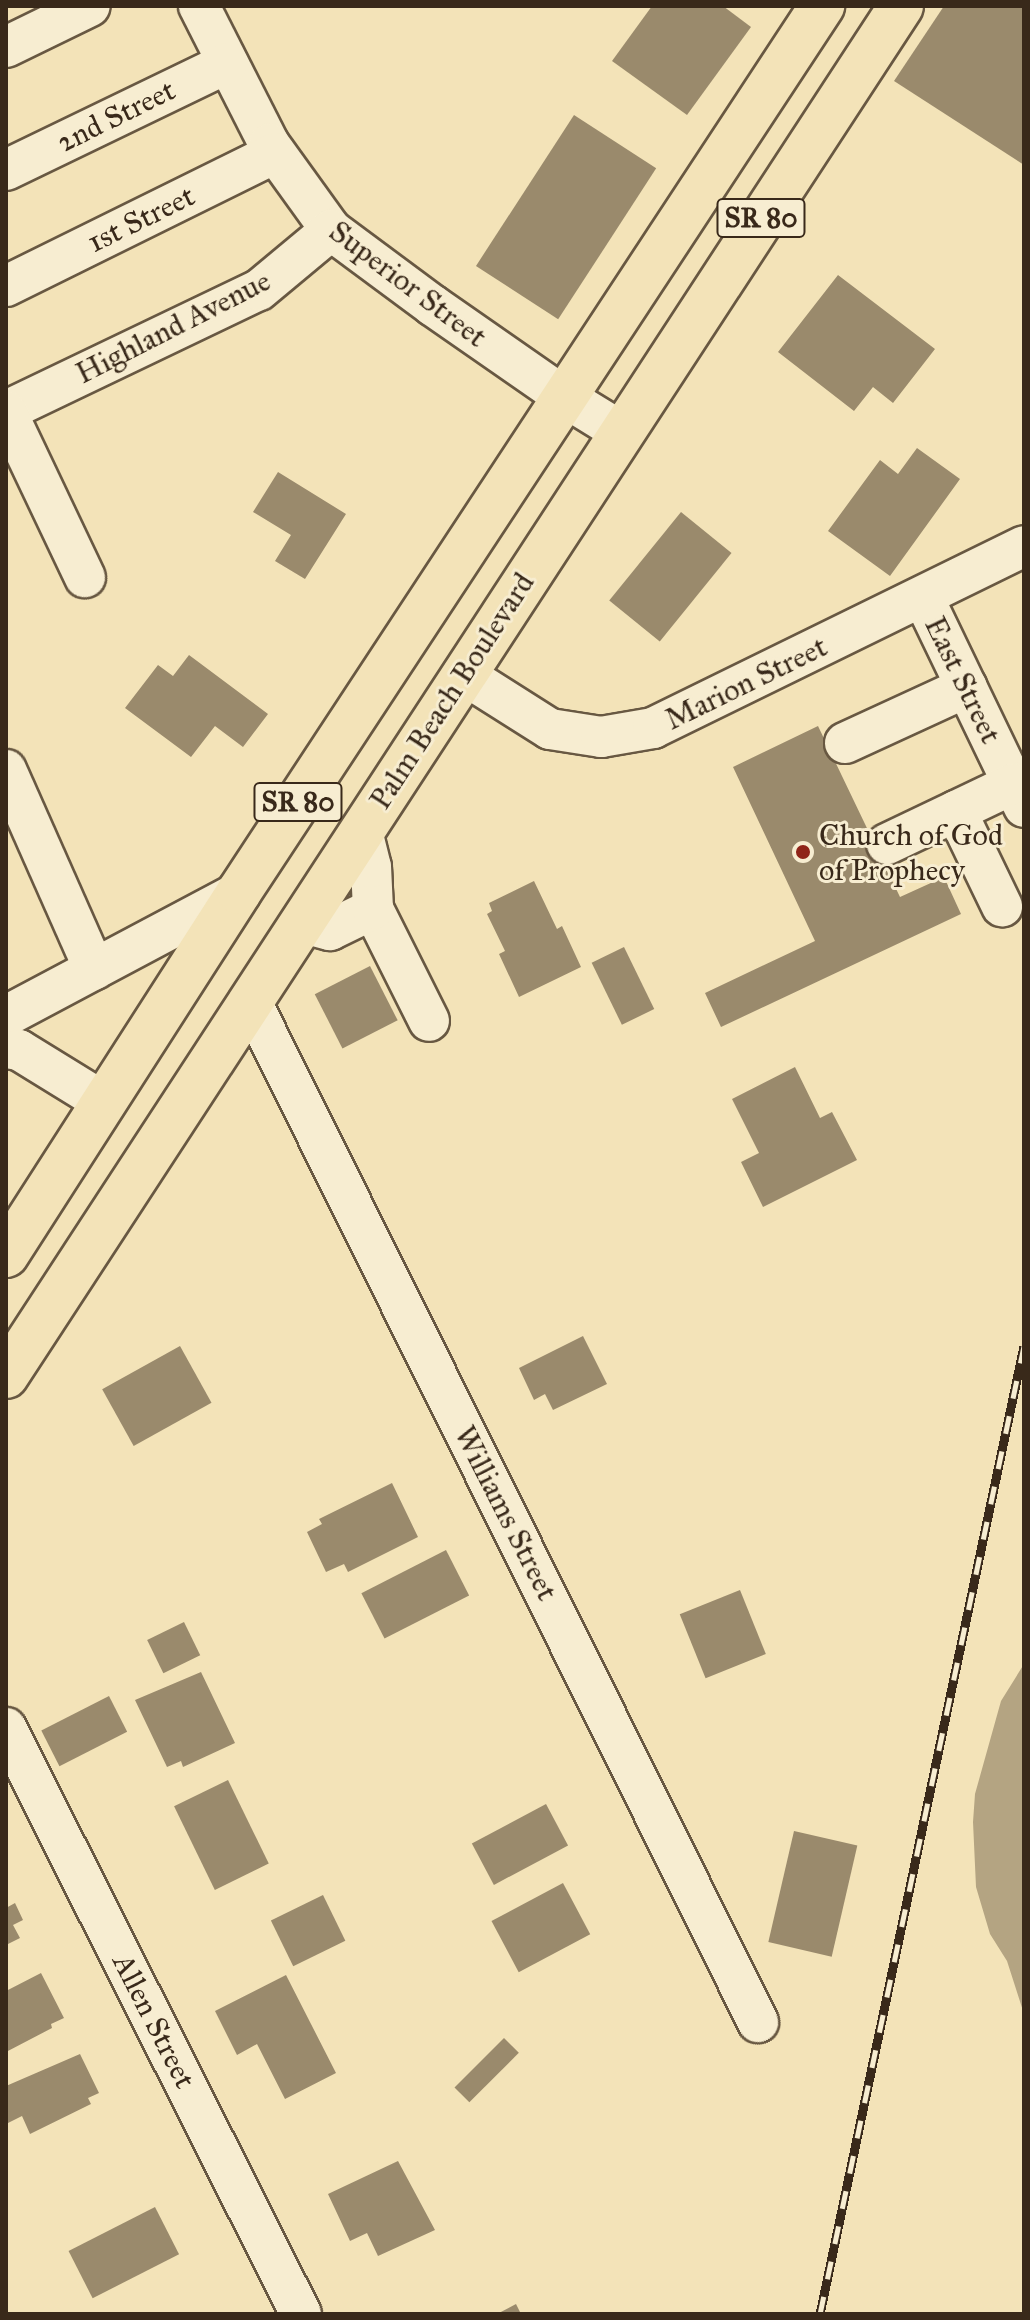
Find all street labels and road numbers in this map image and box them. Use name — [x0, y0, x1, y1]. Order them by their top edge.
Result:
street label: 2nd Street — [51, 72, 181, 160]
street label: 1st Street — [82, 178, 200, 260]
road number: SR 80 — [715, 194, 807, 242]
street label: Superior Street — [322, 213, 494, 355]
street label: Highland Avenue — [70, 263, 276, 391]
street label: Palm Beach Boulevard — [362, 566, 542, 816]
street label: East Street — [917, 611, 1009, 749]
street label: Marion Street — [659, 628, 833, 738]
road number: SR 80 — [252, 778, 344, 826]
street label: Williams Street — [447, 1420, 565, 1606]
street label: Allen Street — [105, 1948, 203, 2094]

